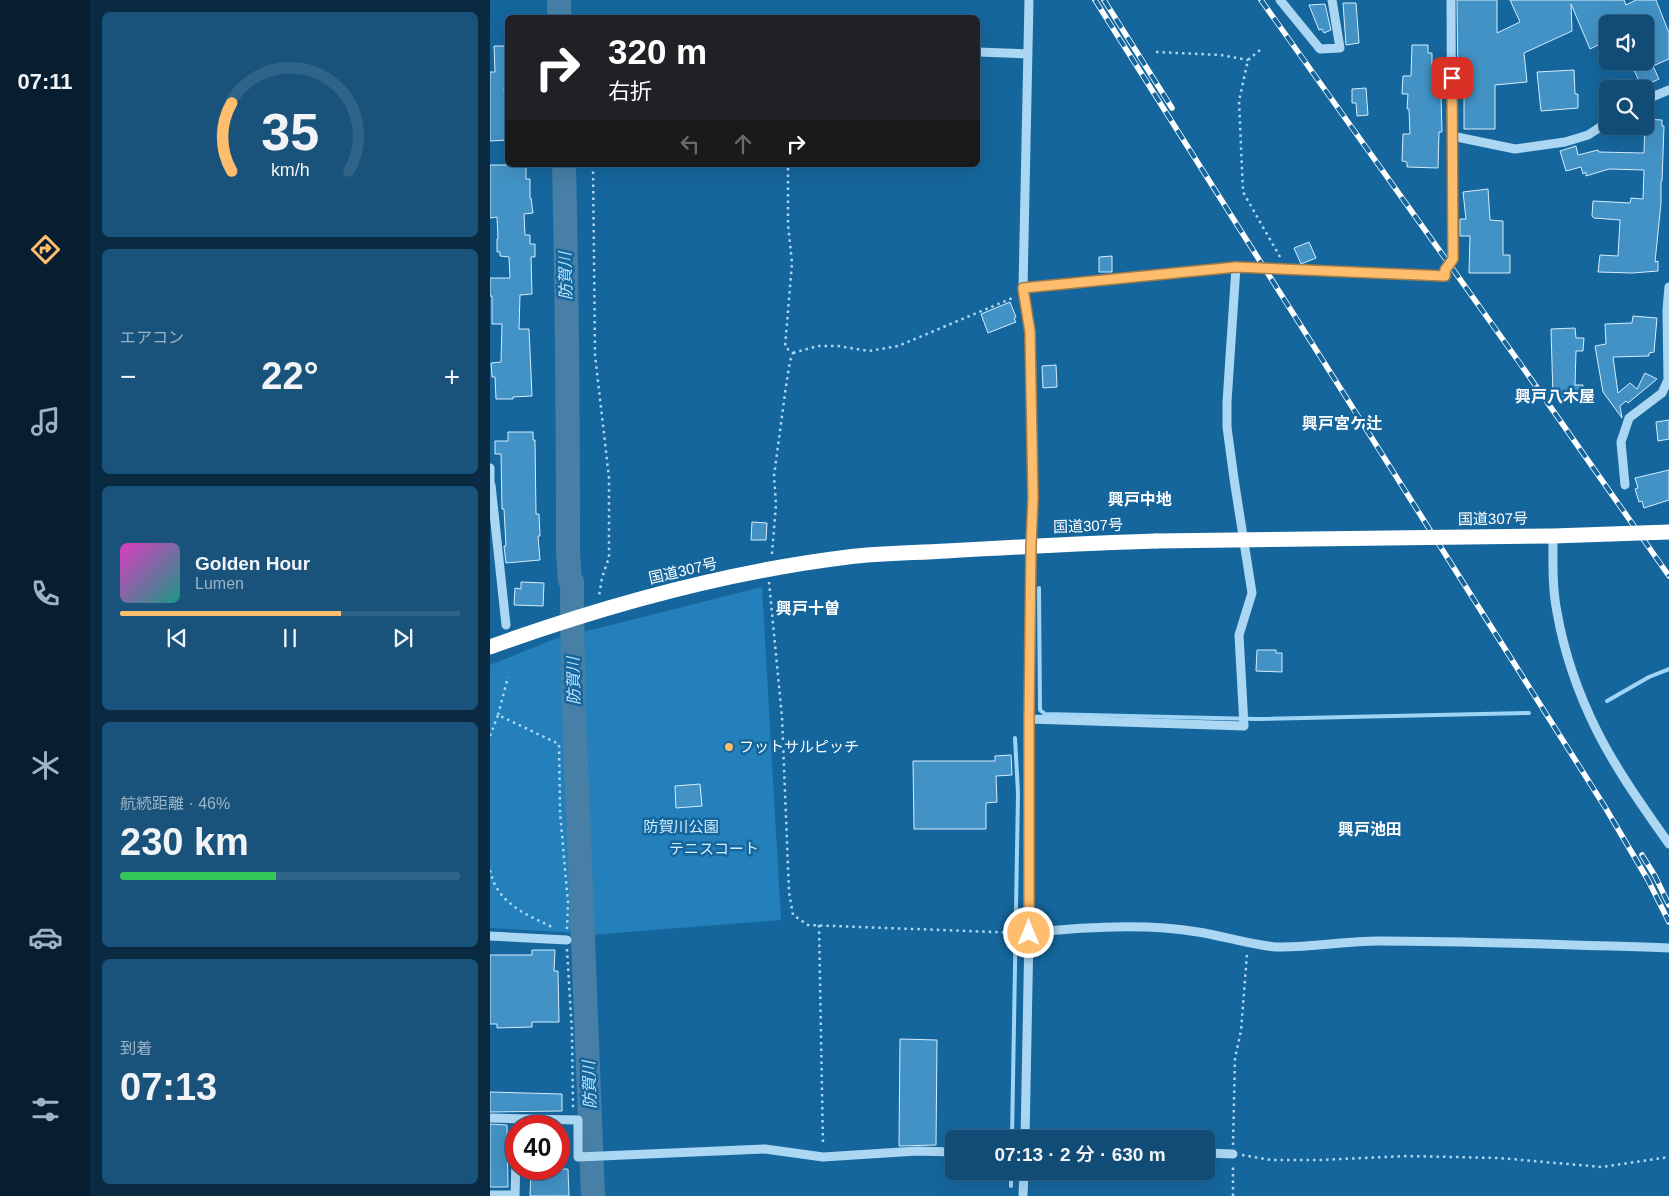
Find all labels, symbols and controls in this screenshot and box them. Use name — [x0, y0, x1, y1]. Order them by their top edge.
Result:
map controls — [1599, 15, 1654, 135]
button: sound — [1599, 15, 1654, 70]
text: 320 m — [608, 32, 707, 71]
icon: right — [525, 35, 590, 100]
pin — [1431, 57, 1473, 99]
icon: arrive — [1438, 64, 1466, 92]
text: 07:11 — [17, 69, 73, 94]
text: 右折 — [608, 79, 652, 104]
button: search — [1599, 80, 1654, 135]
text: 35 — [261, 103, 319, 161]
icon: left — [676, 130, 704, 158]
icon: ahead — [729, 130, 757, 158]
icon: right — [782, 130, 810, 158]
text: km/h — [271, 160, 309, 180]
icon: directions — [28, 232, 63, 267]
water label: 防賀川 — [557, 250, 574, 300]
text: エアコン — [120, 329, 184, 346]
text: 22° — [261, 355, 319, 397]
text: − — [120, 361, 136, 392]
text: + — [444, 361, 460, 392]
district label: 興戸八木屋 — [1515, 388, 1595, 405]
icon: music — [28, 404, 63, 439]
district label: 興戸宮ケ辻 — [1302, 415, 1382, 432]
district label: 興戸中地 — [1108, 491, 1172, 508]
street label: 国道307号 — [1458, 509, 1528, 528]
street label: 国道307号 — [1053, 516, 1123, 535]
text: Golden Hour — [195, 553, 310, 574]
street label: 国道307号 — [647, 554, 719, 587]
text: Lumen — [195, 575, 244, 592]
icon: phone — [28, 576, 63, 611]
district label: 興戸十曽 — [776, 600, 840, 617]
icon: previous — [163, 624, 191, 652]
icon: pause — [276, 624, 304, 652]
icon: next — [389, 624, 417, 652]
water label: 防賀川 — [565, 655, 582, 705]
place label: フットサルピッチ — [739, 738, 859, 755]
marker: フットサルピッチ — [723, 741, 735, 753]
icon: climate — [28, 748, 63, 783]
text: 航続距離 · 46% — [120, 795, 230, 812]
park label: 防賀川公園 — [643, 818, 719, 835]
text: 230 km — [120, 821, 249, 863]
district label: 興戸池田 — [1338, 821, 1402, 838]
park label: テニスコート — [669, 840, 759, 857]
position arrow — [1002, 906, 1054, 958]
icon: car — [28, 920, 63, 955]
text: 到着 — [120, 1040, 152, 1057]
water label: 防賀川 — [580, 1059, 599, 1109]
text: 07:13 — [120, 1066, 217, 1108]
icon: filters — [28, 1092, 63, 1127]
speed limit sign: 40 — [505, 1115, 570, 1180]
text: 07:13 · 2 分 · 630 m — [994, 1144, 1166, 1165]

